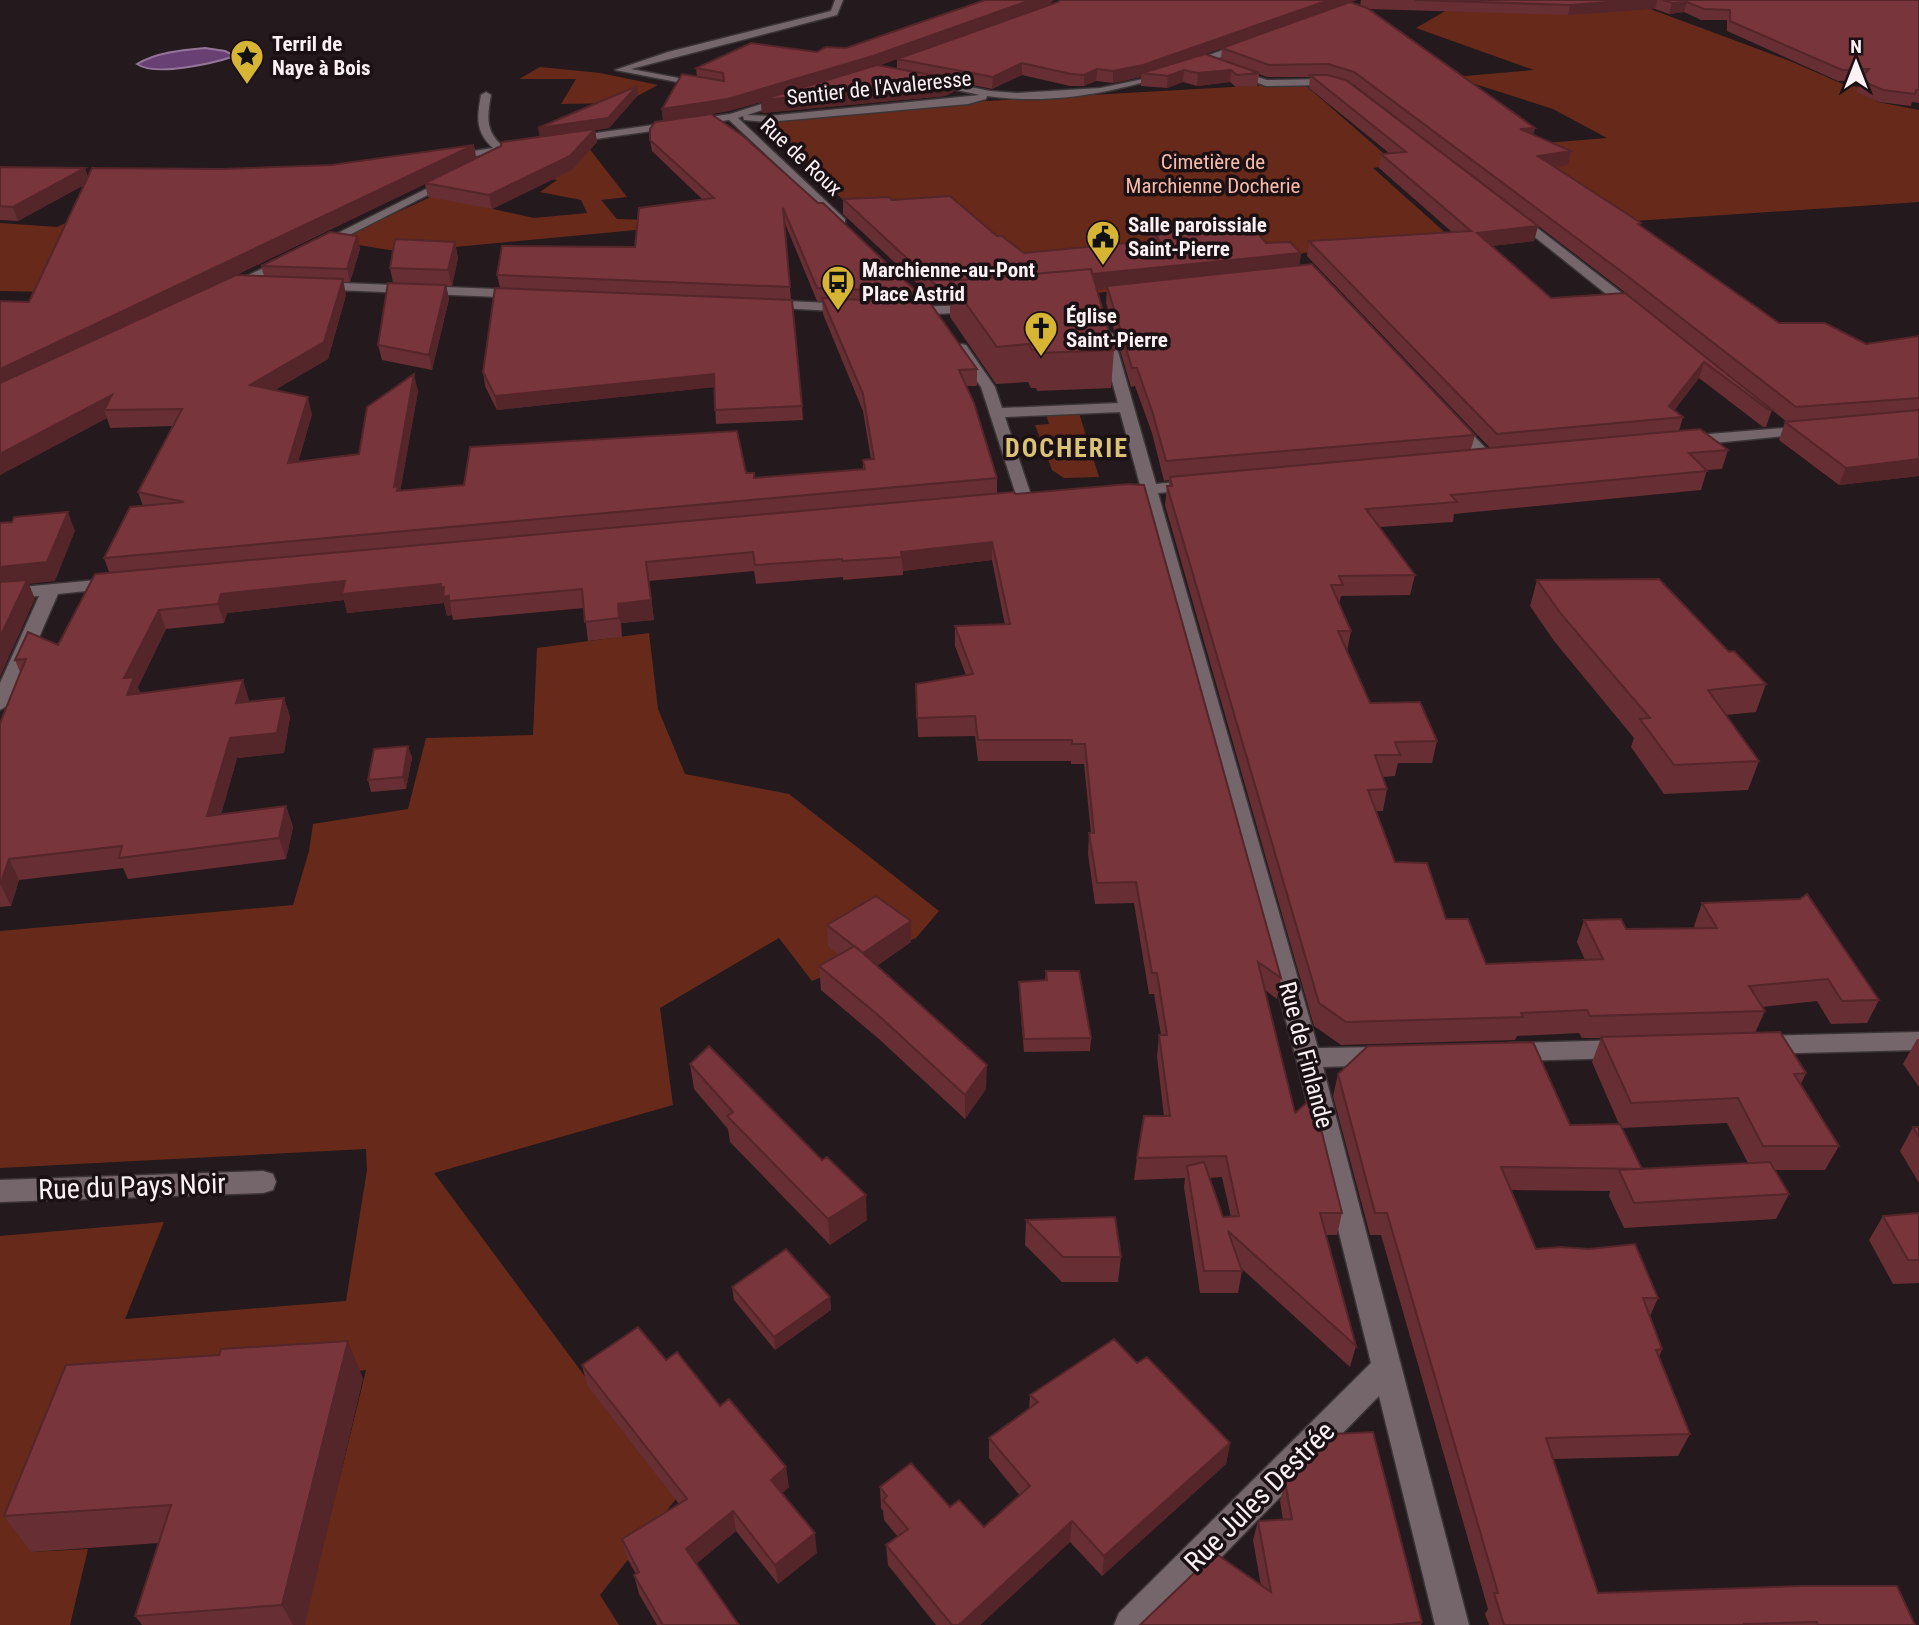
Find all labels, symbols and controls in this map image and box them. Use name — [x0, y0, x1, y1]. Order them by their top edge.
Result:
north arrow — [1821, 28, 1891, 98]
place label: Terril de Naye à Bois — [272, 32, 371, 80]
text: N — [1850, 35, 1862, 58]
place icon: Terril de Naye à Bois — [228, 37, 266, 86]
street label: Sentier de l'Avaleresse — [785, 66, 973, 110]
street label: Rue de Roux — [755, 113, 847, 201]
park label: Cimetière de Marchienne Docherie — [1126, 150, 1301, 198]
place label: Salle paroissiale Saint-Pierre — [1128, 213, 1267, 261]
public building icon: Salle paroissiale Saint-Pierre — [1084, 218, 1122, 267]
place label: Marchienne-au-Pont Place Astrid — [862, 258, 1035, 306]
bus stop icon: Marchienne-au-Pont Place Astrid — [819, 263, 857, 312]
place label: Église Saint-Pierre — [1066, 304, 1168, 352]
church icon: Église Saint-Pierre — [1022, 309, 1060, 358]
district label: DOCHERIE — [1005, 433, 1129, 463]
street label: Rue de Finlande — [1273, 979, 1339, 1131]
street label: Rue du Pays Noir — [38, 1167, 226, 1206]
street label: Rue Jules Destrée — [1178, 1415, 1341, 1578]

